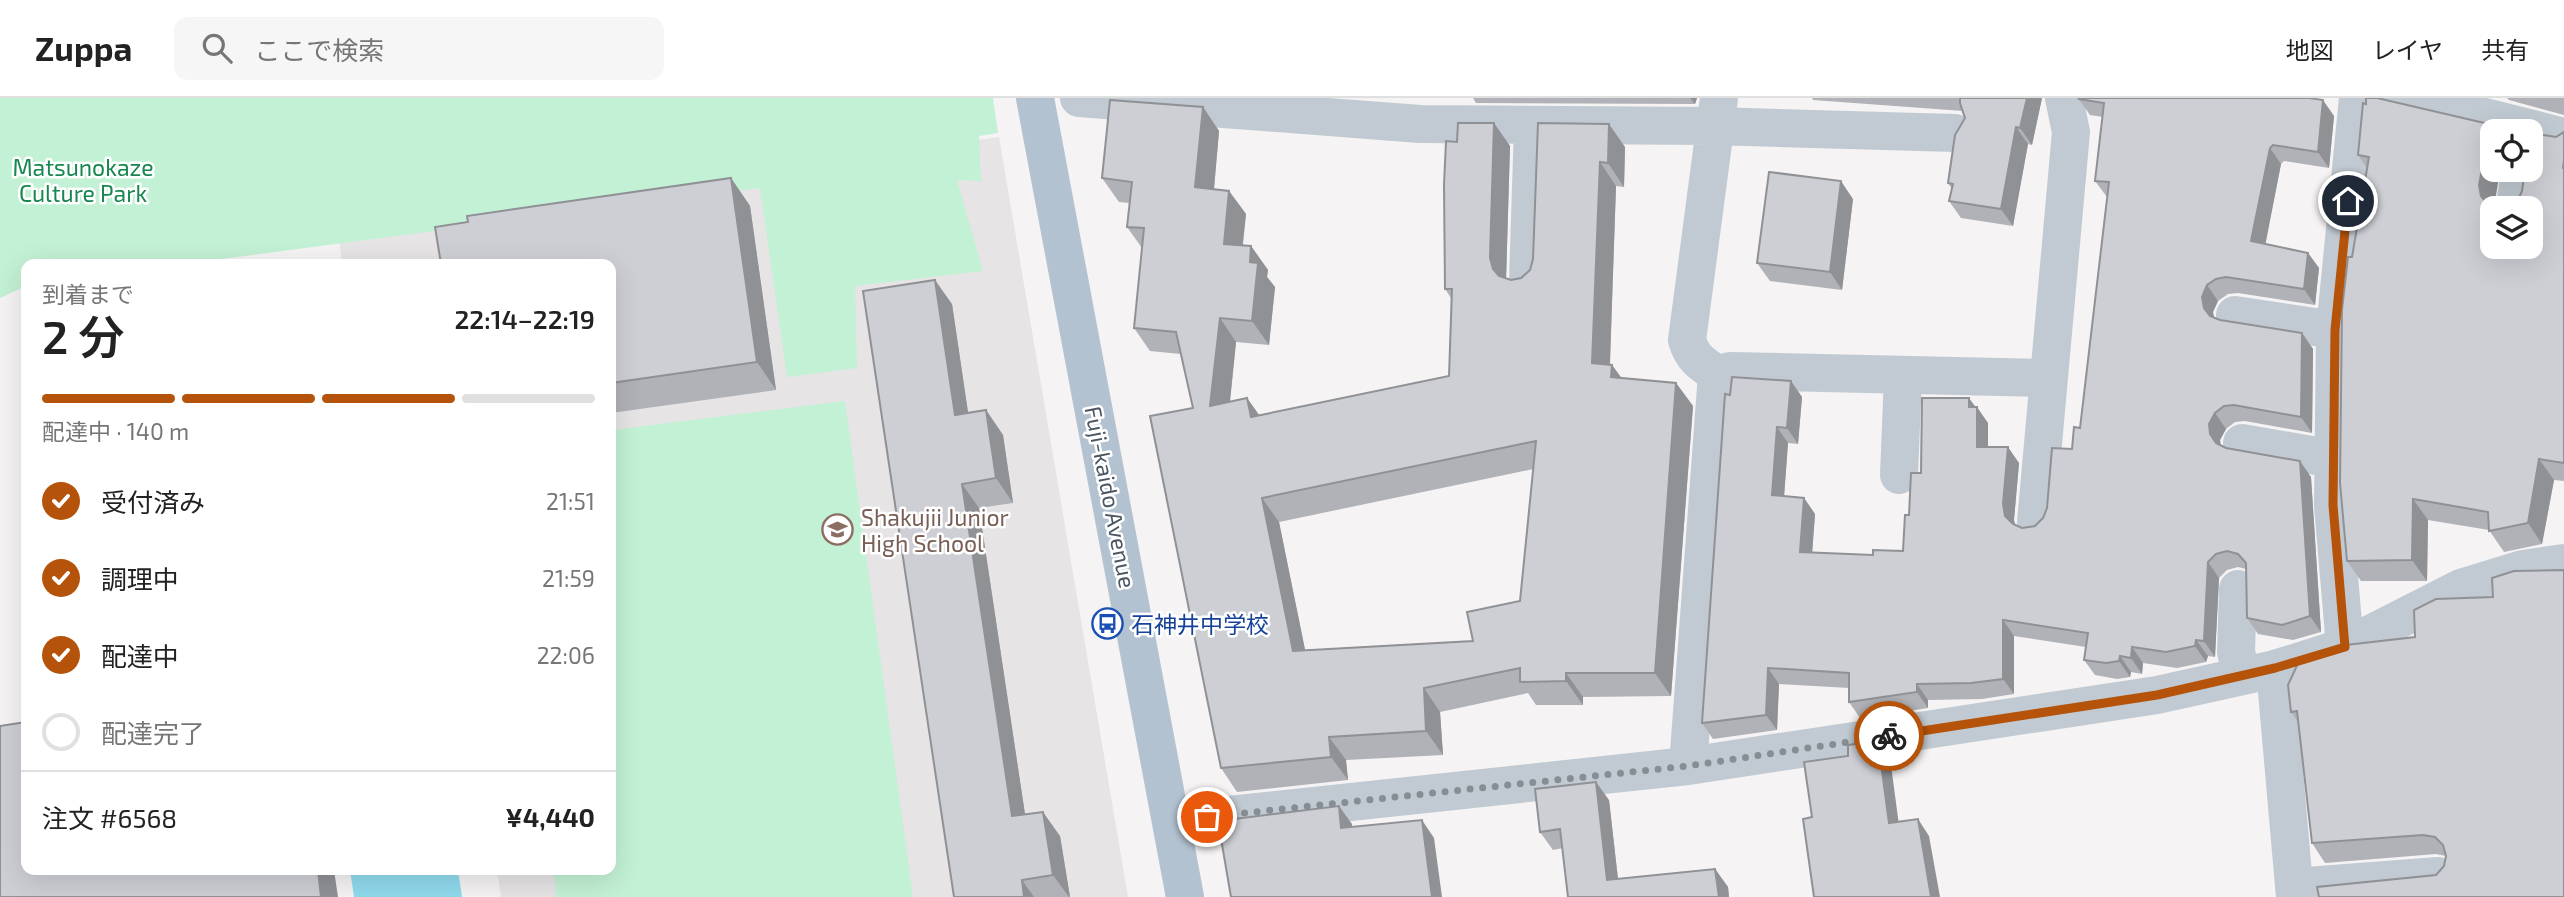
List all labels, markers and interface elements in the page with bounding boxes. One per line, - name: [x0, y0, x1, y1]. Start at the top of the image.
- search box: [174, 17, 664, 80]
- text: Zuppa: [35, 28, 132, 68]
- icon: search: [198, 29, 236, 67]
- text: ここで検索: [254, 34, 384, 65]
- text: 地図: [2286, 35, 2334, 64]
- text: レイヤ: [2372, 35, 2443, 64]
- text: 共有: [2481, 35, 2529, 64]
- map controls: [2480, 119, 2543, 259]
- button: locate: [2480, 119, 2543, 182]
- park label: Matsunokaze Culture Park: [12, 153, 154, 207]
- pin: [2318, 171, 2378, 231]
- icon: home: [2329, 182, 2367, 220]
- button: layers: [2480, 196, 2543, 259]
- text: 到着まで: [42, 280, 134, 308]
- text: 22:14–22:19: [454, 303, 595, 334]
- text: 2 分: [42, 308, 124, 363]
- street label: Fuji-kaido Avenue: [1080, 404, 1142, 590]
- text: 配達中 · 140 m: [42, 417, 189, 445]
- icon: check: [42, 482, 80, 520]
- text: 受付済み: [101, 486, 205, 517]
- text: 21:51: [546, 487, 595, 515]
- place label: Shakujii Junior High School: [861, 503, 1009, 557]
- school or university icon: Shakujii Junior High School: [821, 513, 855, 547]
- icon: check: [42, 559, 80, 597]
- text: 調理中: [101, 563, 179, 594]
- text: 21:59: [542, 564, 595, 592]
- bus stop icon: 石神井中学校: [1091, 607, 1125, 641]
- place label: 石神井中学校: [1131, 610, 1269, 638]
- icon: check: [42, 636, 80, 674]
- text: 配達中: [101, 640, 179, 671]
- text: 22:06: [537, 641, 595, 669]
- courier: [1854, 701, 1924, 771]
- text: 配達完了: [101, 717, 205, 748]
- icon: bike: [1870, 717, 1908, 755]
- pin: [1177, 787, 1237, 847]
- icon: bag: [1188, 798, 1226, 836]
- text: ¥4,440: [505, 801, 595, 832]
- text: 注文 #6568: [42, 802, 177, 833]

